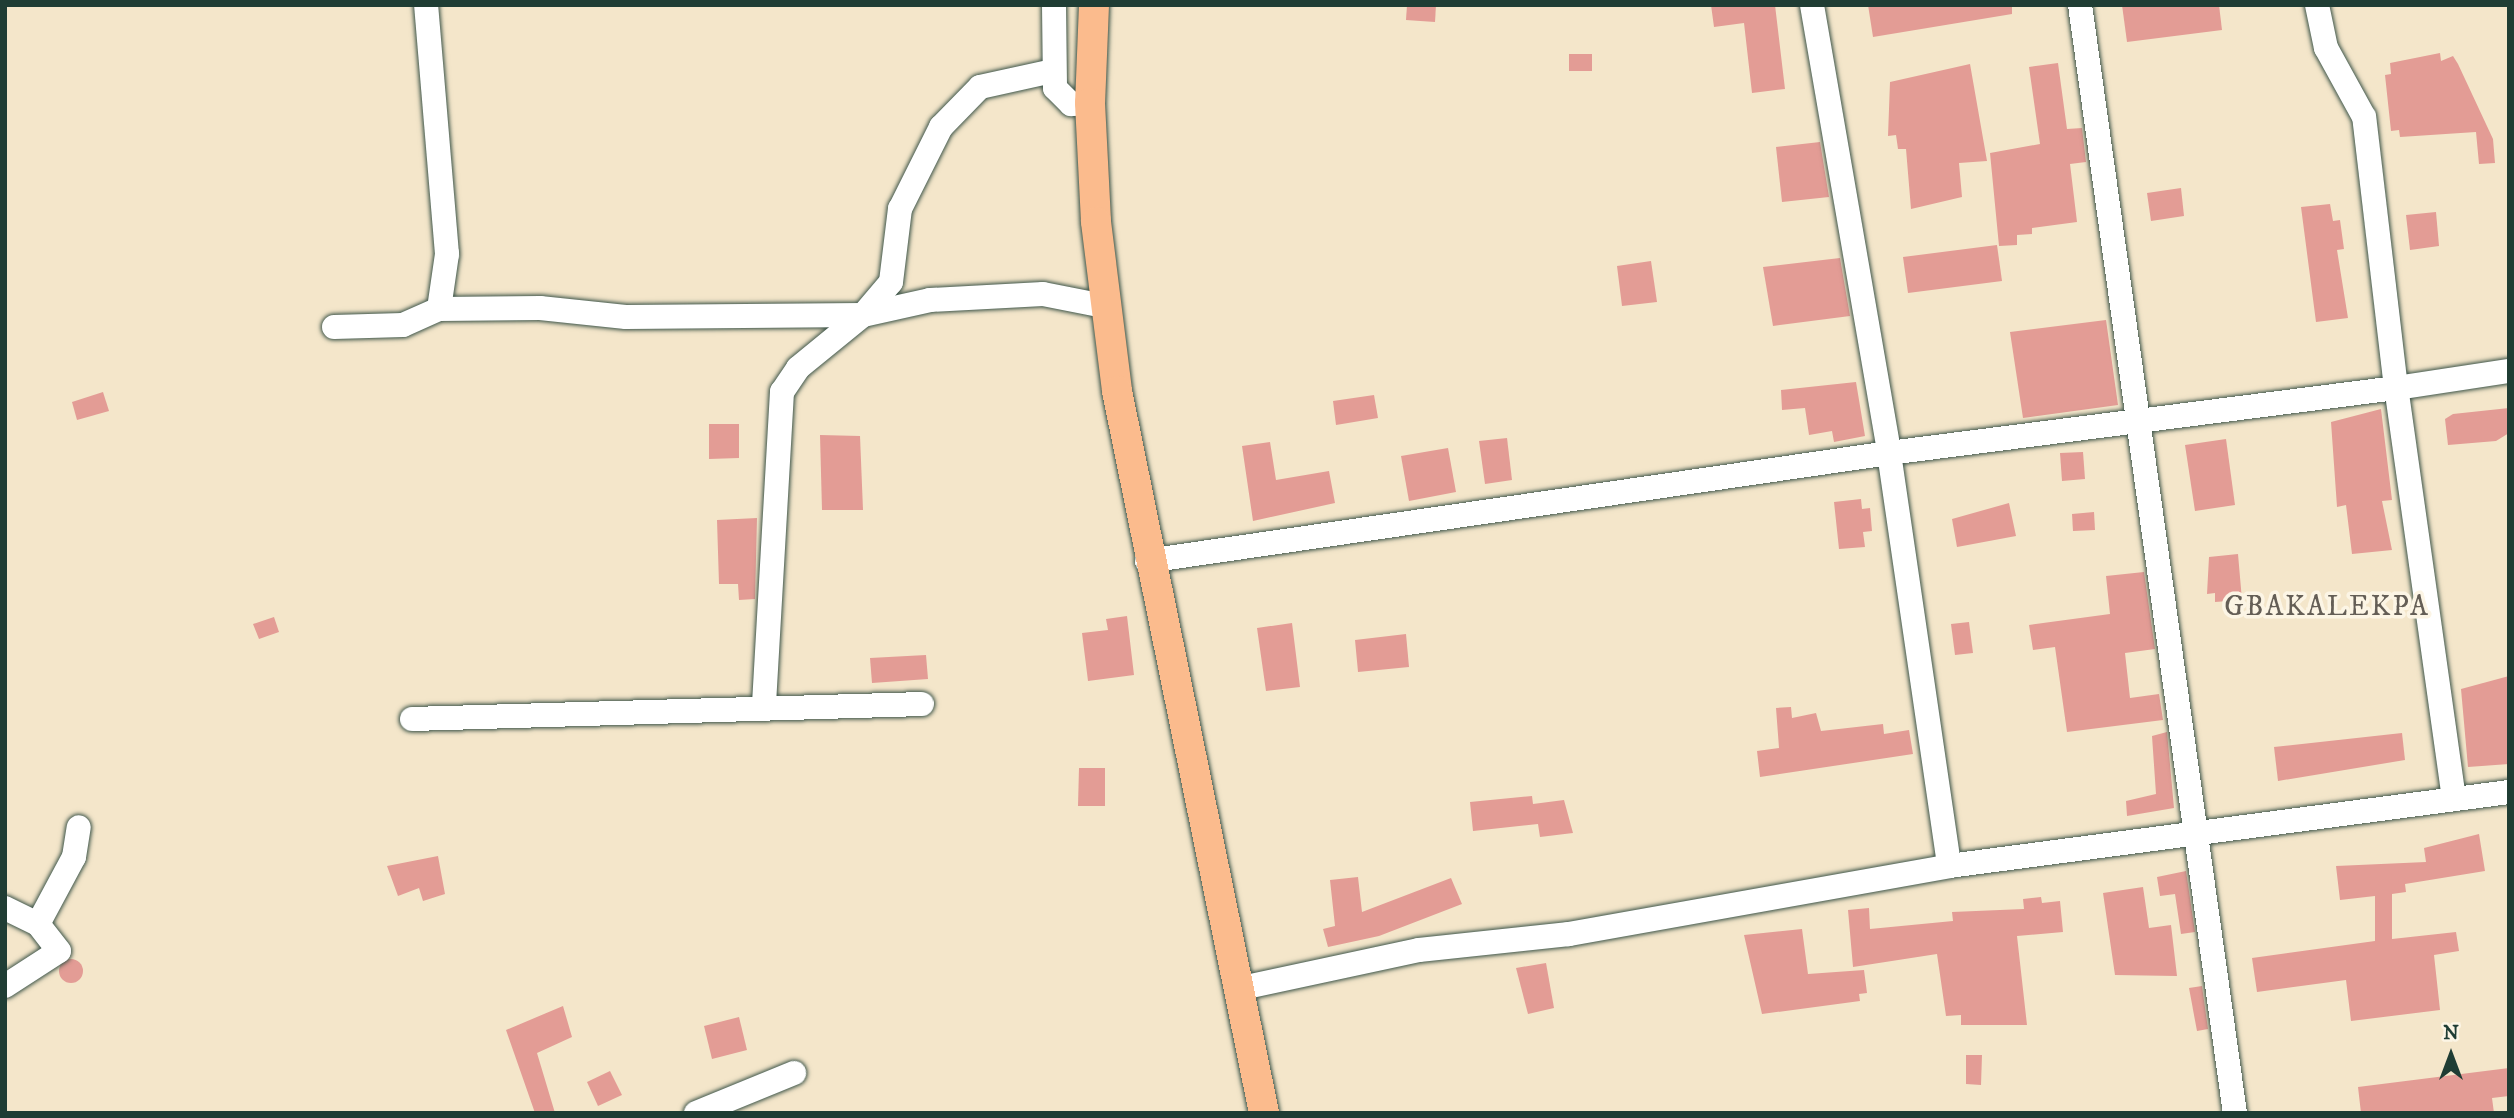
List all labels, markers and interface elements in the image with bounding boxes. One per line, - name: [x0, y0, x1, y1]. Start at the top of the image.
- district label: GBAKALEKPA: [2225, 590, 2429, 624]
- north arrow: [2416, 1020, 2486, 1090]
- text: N: [2443, 1022, 2459, 1045]

